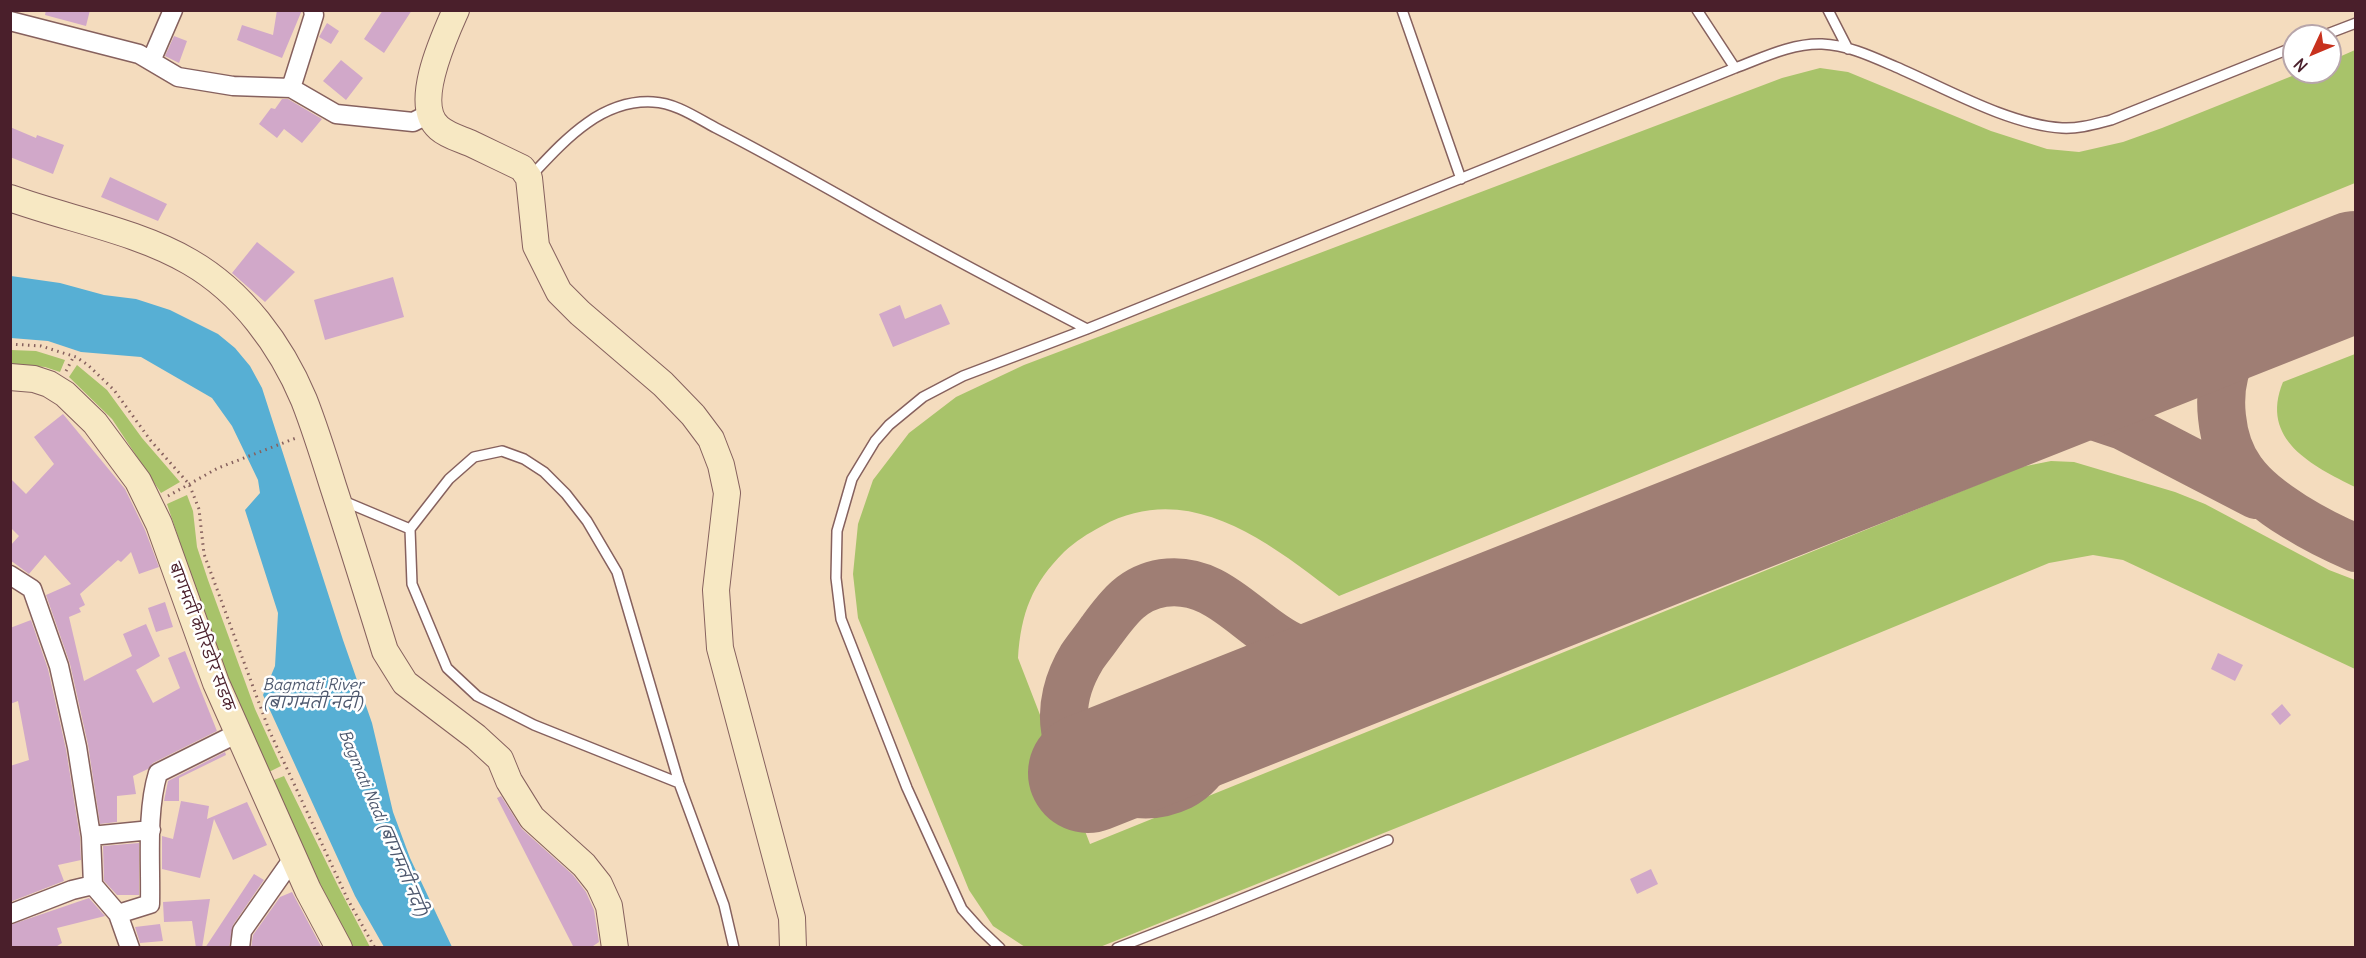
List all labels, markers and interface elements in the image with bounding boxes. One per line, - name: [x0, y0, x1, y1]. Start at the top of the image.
- north arrow: [2282, 24, 2342, 84]
- text: N: [2289, 54, 2312, 76]
- street label: बागमती कोरिडोर सडक: [164, 560, 238, 714]
- water label: Bagmati River (बागमती नदी): [262, 675, 364, 713]
- water label: Bagmati Nadi (बागमती नदी): [334, 727, 430, 919]

